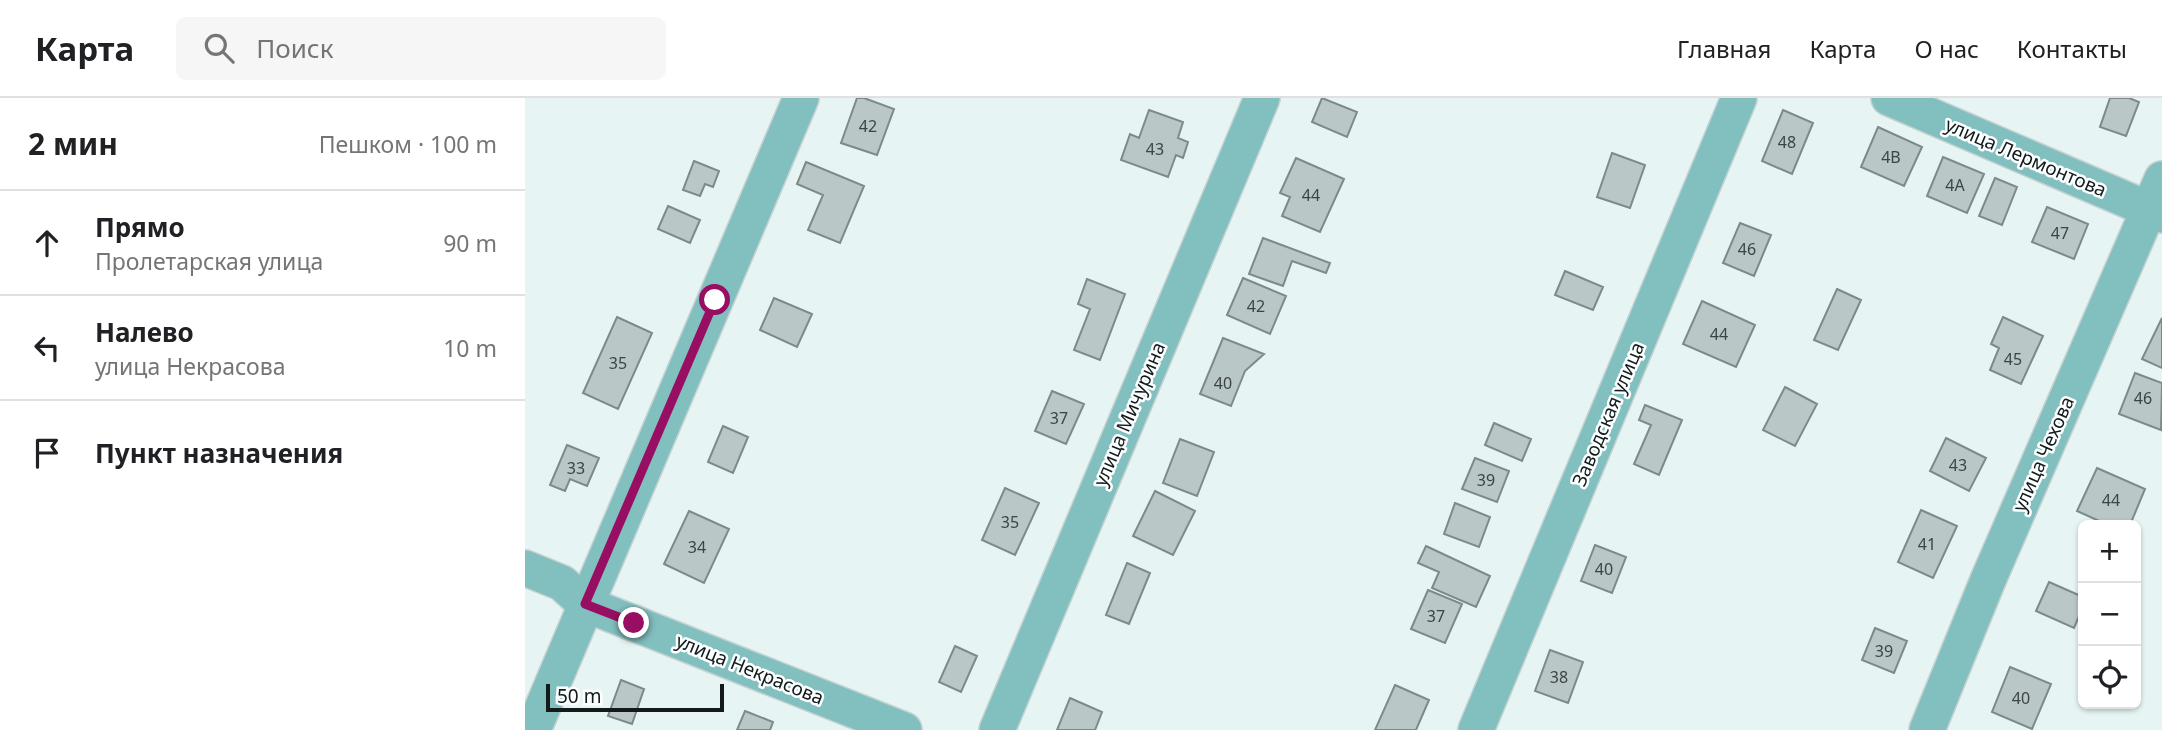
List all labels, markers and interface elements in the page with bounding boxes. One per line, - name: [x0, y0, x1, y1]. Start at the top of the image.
- search box: [176, 17, 666, 80]
- text: Карта: [35, 26, 134, 71]
- icon: search: [200, 29, 238, 67]
- text: Поиск: [256, 30, 333, 66]
- text: Главная: [1677, 32, 1771, 65]
- text: Карта: [1809, 32, 1876, 65]
- text: О нас: [1914, 32, 1979, 65]
- text: Контакты: [2017, 32, 2127, 65]
- street label: улица Лермонтова: [1941, 111, 2111, 203]
- house number: 42: [859, 115, 877, 137]
- text: 2 мин: [28, 123, 118, 164]
- text: Пешком · 100 m: [319, 128, 497, 160]
- house number: 48: [1778, 131, 1796, 153]
- house number: 43: [1146, 138, 1164, 160]
- house number: 4В: [1881, 146, 1901, 168]
- house number: 4А: [1945, 174, 1965, 196]
- house number: 44: [1302, 184, 1320, 206]
- text: Прямо: [95, 209, 185, 245]
- house number: 47: [2051, 222, 2069, 244]
- icon: ahead: [28, 224, 66, 262]
- text: 90 m: [443, 227, 497, 259]
- house number: 46: [1738, 238, 1756, 260]
- text: Пролетарская улица: [95, 245, 323, 277]
- route start: [699, 284, 730, 315]
- house number: 42: [1247, 295, 1265, 317]
- text: Налево: [95, 314, 194, 350]
- house number: 44: [1710, 323, 1728, 345]
- icon: left: [28, 329, 66, 367]
- text: 10 m: [443, 332, 497, 364]
- street label: улица Мичурина: [1087, 338, 1171, 490]
- street label: Заводская улица: [1566, 338, 1650, 490]
- house number: 45: [2004, 348, 2022, 370]
- text: улица Некрасова: [95, 350, 285, 382]
- house number: 35: [609, 352, 627, 374]
- house number: 40: [1214, 372, 1232, 394]
- house number: 46: [2134, 387, 2152, 409]
- street label: улица Чехова: [2006, 392, 2080, 516]
- house number: 37: [1050, 407, 1068, 429]
- icon: arrive: [28, 434, 66, 472]
- text: Пункт назначения: [95, 435, 343, 471]
- house number: 43: [1949, 454, 1967, 476]
- house number: 33: [567, 457, 585, 479]
- house number: 39: [1477, 469, 1495, 491]
- house number: 44: [2102, 489, 2120, 511]
- house number: 35: [1001, 511, 1019, 533]
- map controls: [2078, 520, 2141, 709]
- button: +: [2078, 520, 2141, 583]
- house number: 41: [1918, 533, 1936, 555]
- house number: 34: [688, 536, 706, 558]
- house number: 40: [1595, 558, 1613, 580]
- button: −: [2078, 583, 2141, 646]
- house number: 37: [1427, 605, 1445, 627]
- route end: [618, 607, 649, 638]
- street label: улица Некрасова: [672, 627, 828, 711]
- house number: 39: [1875, 640, 1893, 662]
- button: locate: [2078, 646, 2141, 709]
- house number: 38: [1550, 666, 1568, 688]
- scale bar: [546, 681, 725, 713]
- text: 50 m: [557, 683, 601, 709]
- house number: 40: [2012, 687, 2030, 709]

